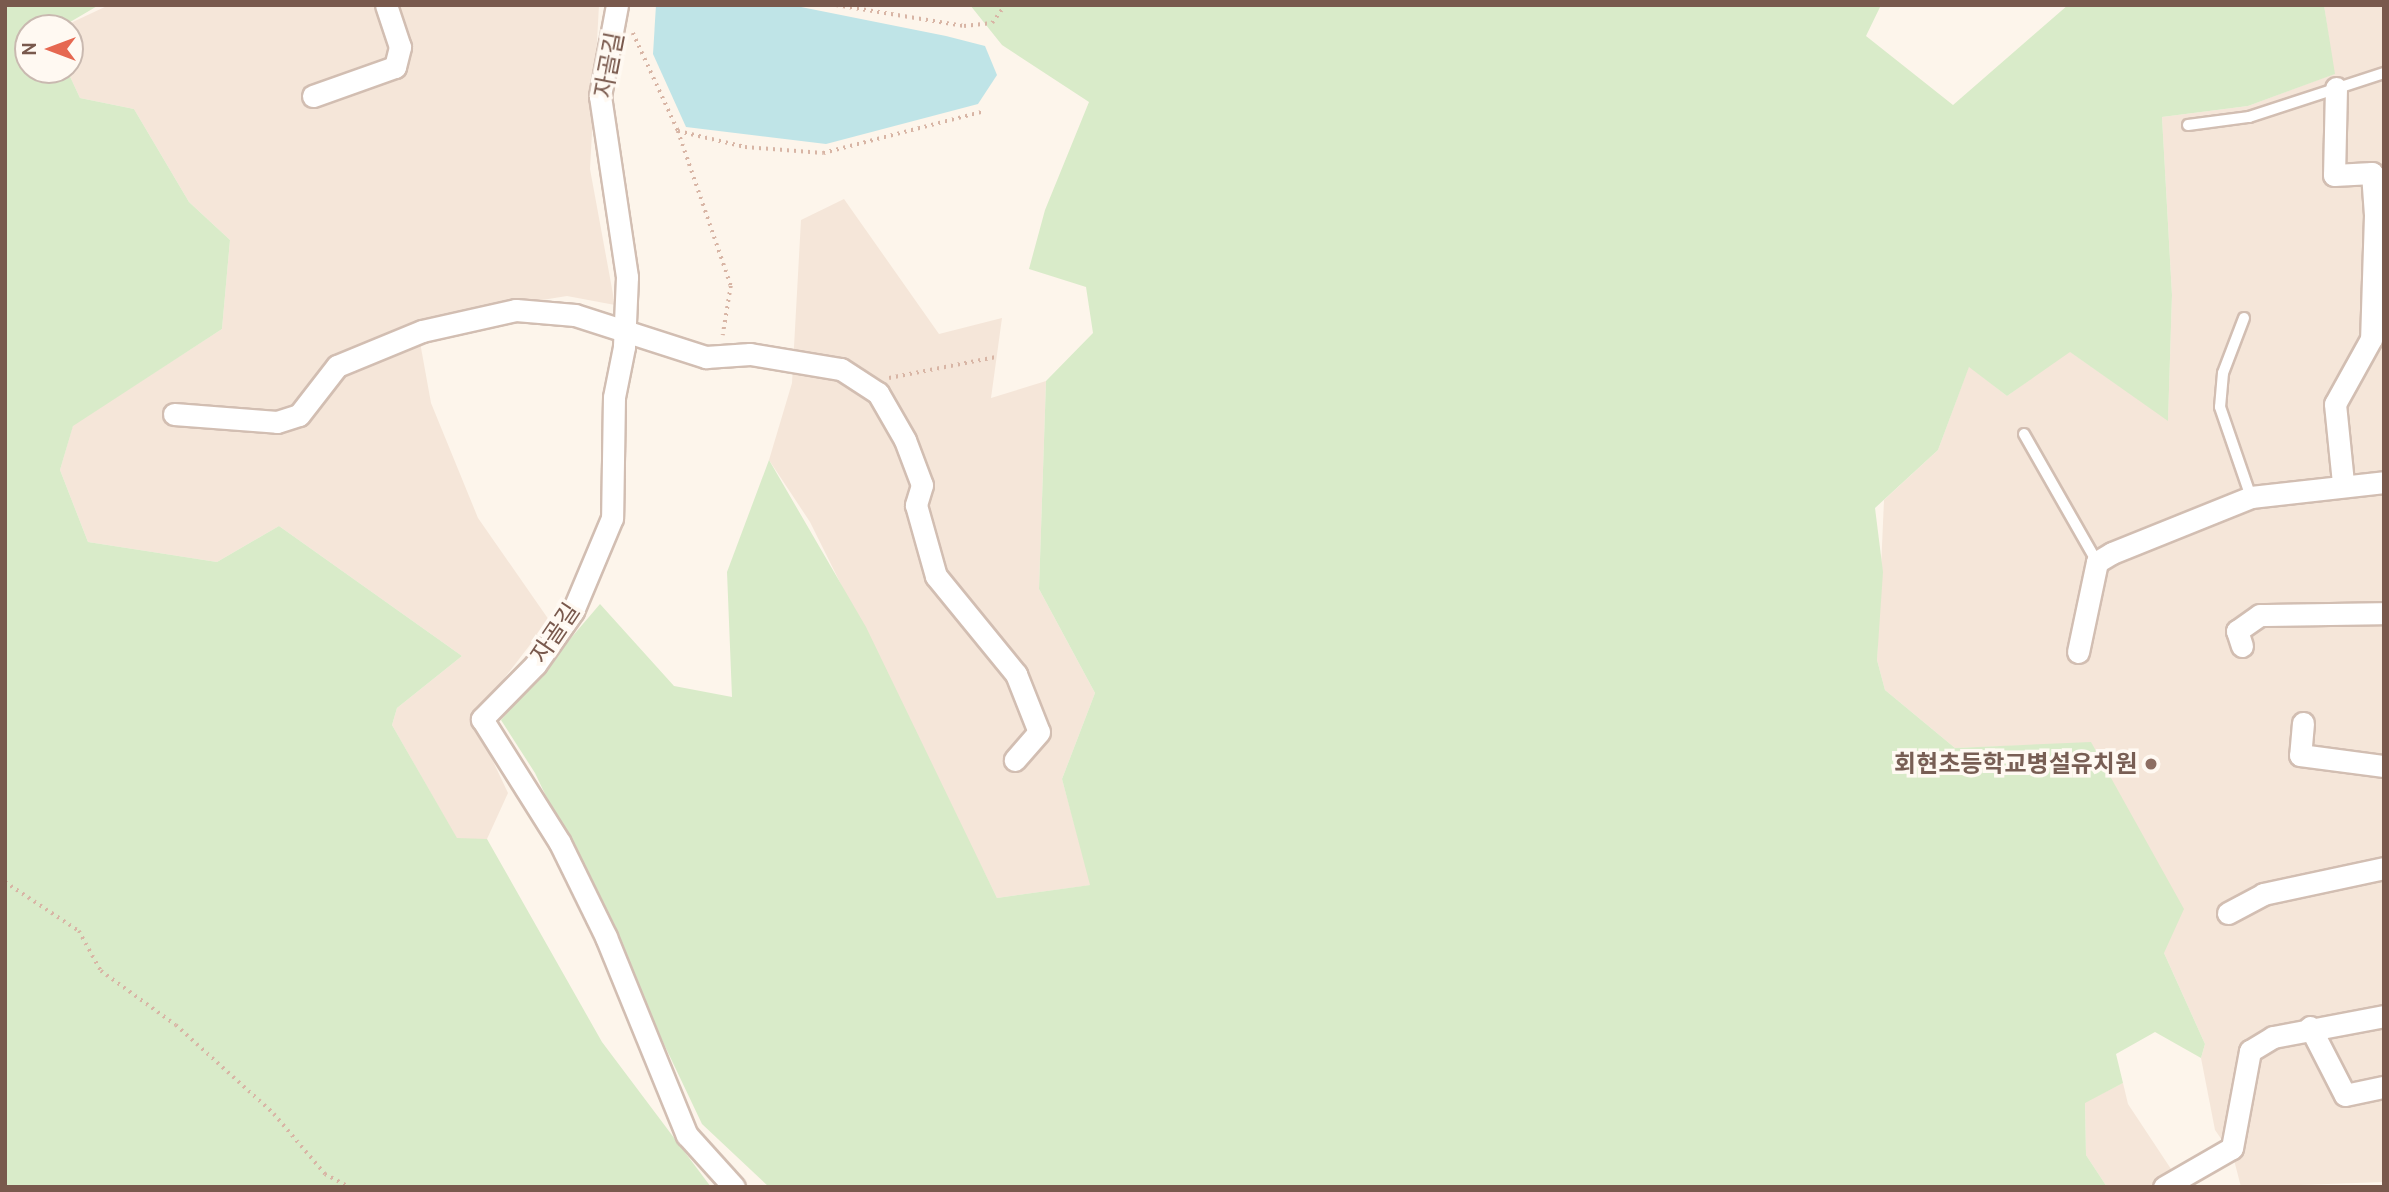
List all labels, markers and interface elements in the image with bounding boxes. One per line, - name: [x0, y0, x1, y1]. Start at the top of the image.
- north arrow: [14, 14, 84, 84]
- street label: 자골길: [589, 30, 629, 100]
- text: N: [18, 42, 41, 56]
- street label: 자골길: [525, 597, 585, 669]
- place label: 회현초등학교병설유치원: [1894, 750, 2137, 778]
- marker: 회현초등학교병설유치원: [2143, 756, 2159, 772]

